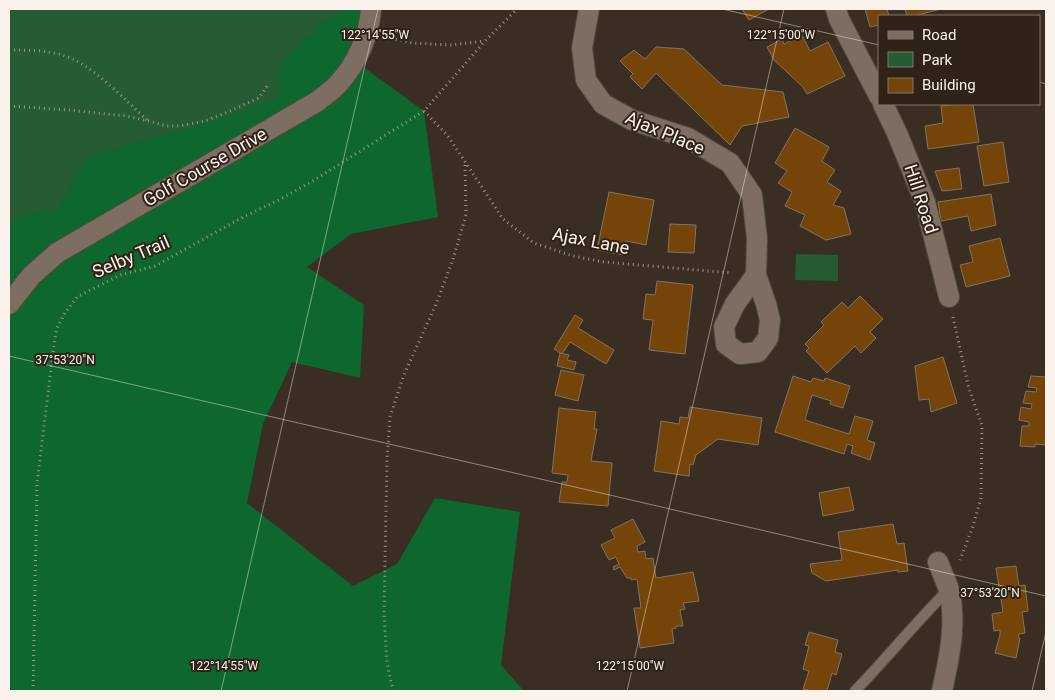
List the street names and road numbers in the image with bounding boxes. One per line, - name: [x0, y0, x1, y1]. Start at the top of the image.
- street label: Ajax Place: [623, 107, 708, 159]
- street label: Golf Course Drive: [139, 123, 270, 211]
- street label: Hill Road: [900, 161, 943, 236]
- street label: Ajax Lane: [551, 223, 631, 258]
- street label: Selby Trail: [89, 231, 172, 282]

